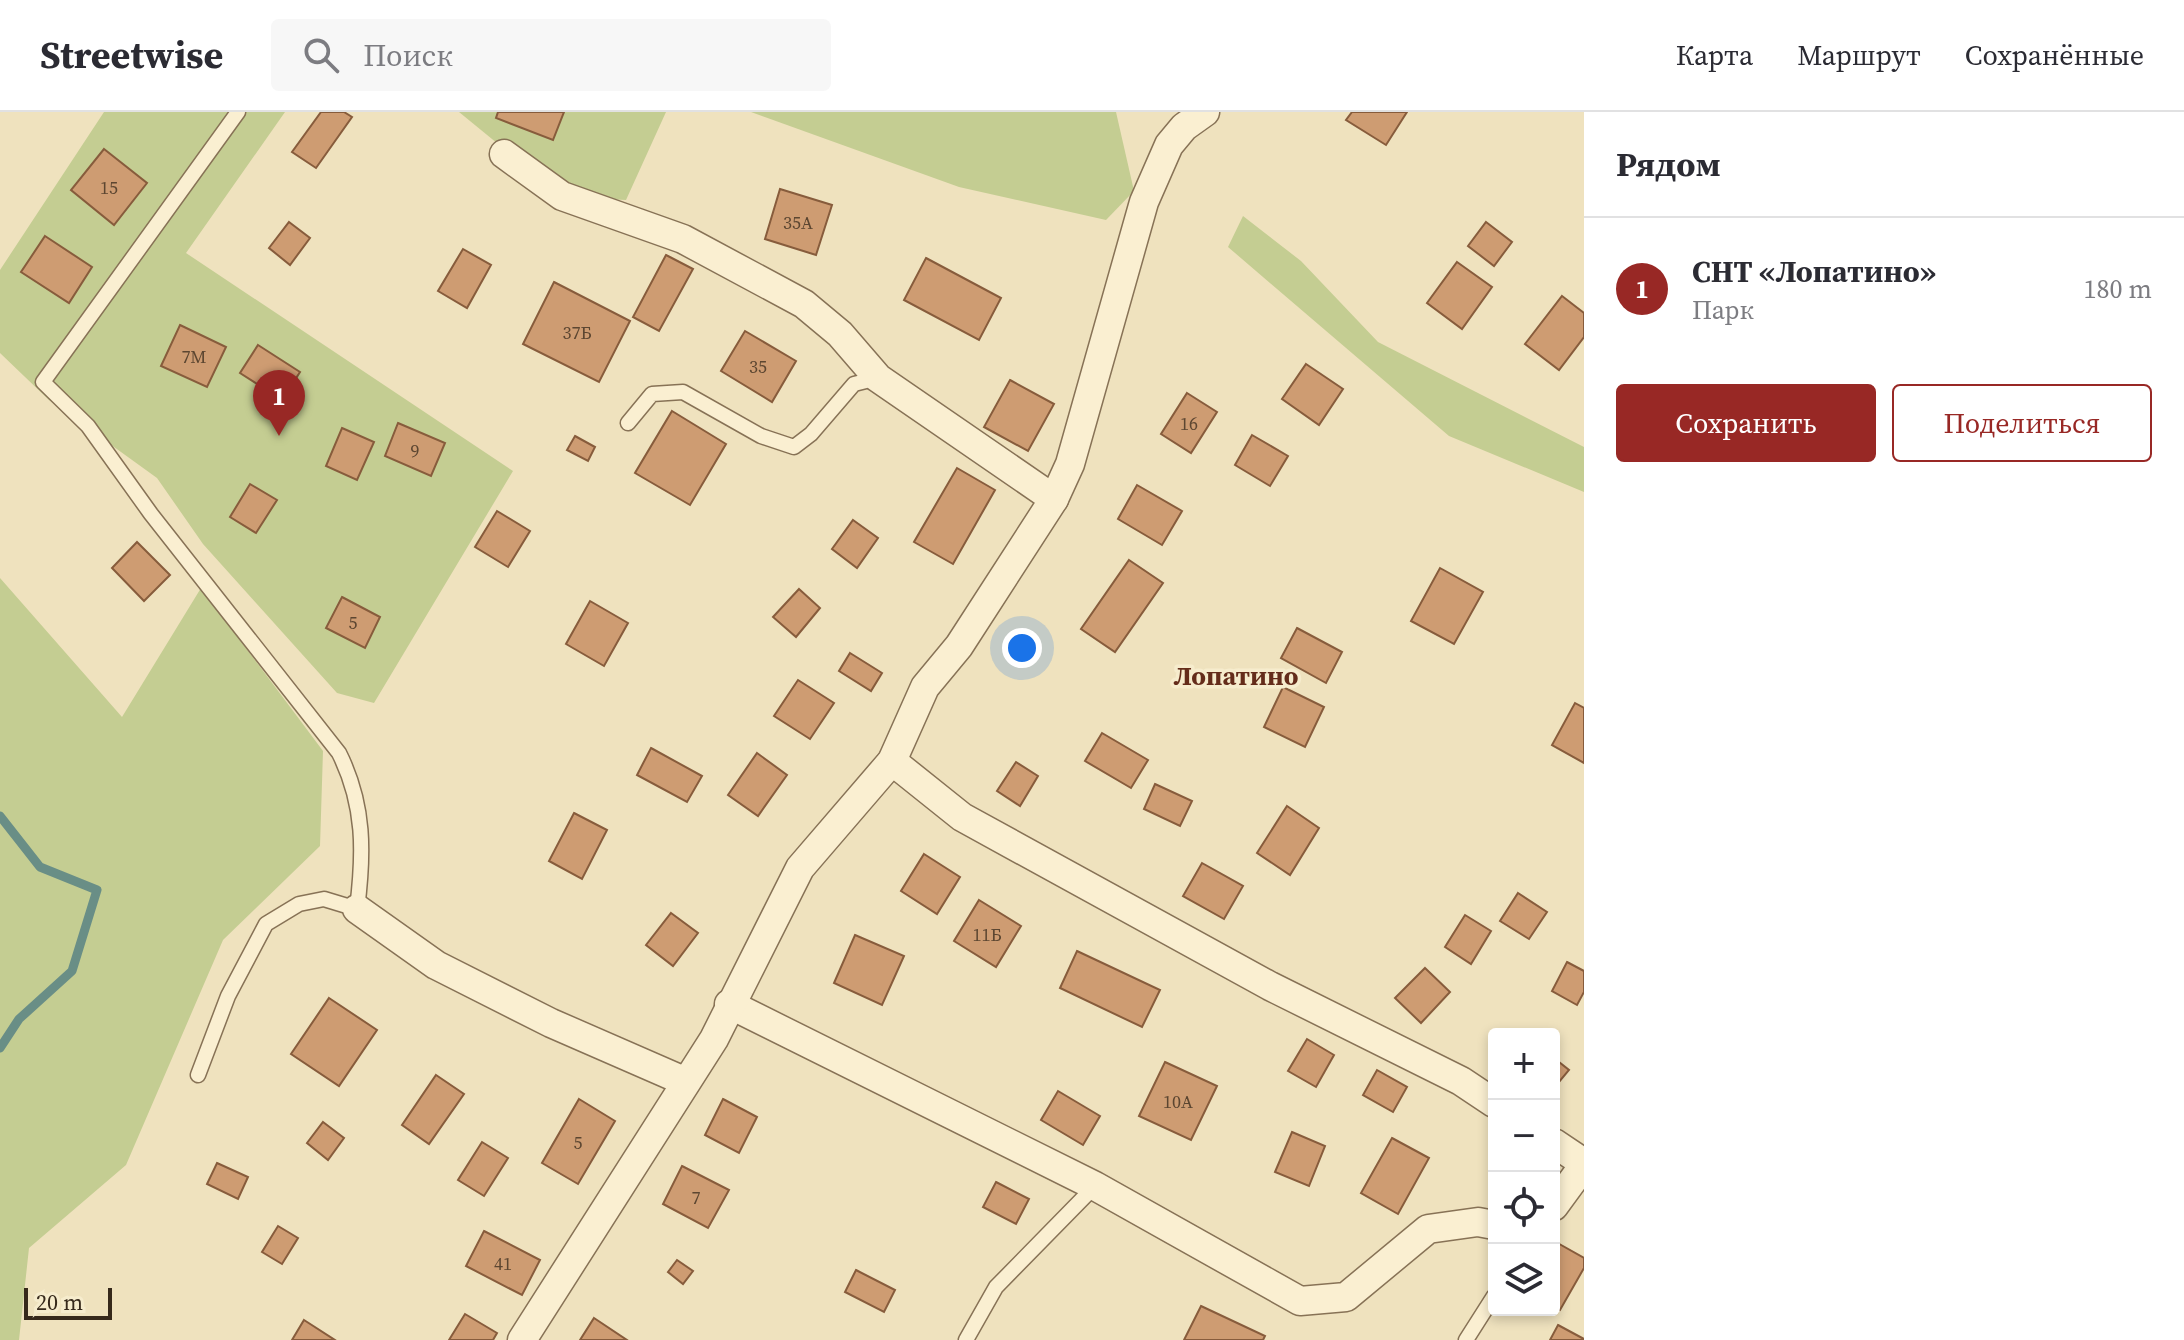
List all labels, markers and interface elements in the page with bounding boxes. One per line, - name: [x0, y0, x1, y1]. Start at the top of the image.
- search box: [271, 19, 831, 91]
- text: Streetwise: [40, 29, 223, 81]
- icon: search: [299, 33, 343, 77]
- text: Поиск: [363, 35, 453, 76]
- text: Карта: [1676, 36, 1753, 74]
- text: Маршрут: [1797, 36, 1921, 74]
- text: Сохранённые: [1965, 36, 2144, 74]
- text: Рядом: [1616, 141, 1721, 187]
- house number: 15: [100, 175, 118, 200]
- house number: 35А: [783, 210, 813, 235]
- text: СНТ «Лопатино»: [1692, 251, 1936, 292]
- text: 1: [1635, 271, 1649, 307]
- text: 180 m: [2084, 271, 2152, 307]
- text: Парк: [1692, 292, 1754, 328]
- house number: 37Б: [562, 320, 592, 345]
- house number: 7М: [181, 344, 207, 369]
- house number: 35: [749, 354, 767, 379]
- pin: 1: [253, 370, 305, 436]
- button: Сохранить: [1616, 384, 1876, 462]
- button: Поделиться: [1892, 384, 2152, 462]
- house number: 16: [1180, 411, 1198, 436]
- house number: 9: [411, 438, 420, 463]
- house number: 5: [349, 610, 358, 635]
- your location: [1002, 628, 1042, 668]
- district label: Лопатино: [1174, 658, 1298, 694]
- house number: 11Б: [972, 922, 1002, 947]
- map controls: [1488, 1028, 1560, 1316]
- button: +: [1488, 1028, 1560, 1100]
- house number: 10А: [1163, 1089, 1193, 1114]
- button: −: [1488, 1100, 1560, 1172]
- house number: 5: [574, 1130, 583, 1155]
- button: locate: [1488, 1172, 1560, 1244]
- house number: 7: [692, 1185, 701, 1210]
- button: layers: [1488, 1244, 1560, 1316]
- house number: 41: [494, 1251, 512, 1276]
- scale bar: [24, 1284, 112, 1320]
- text: 20 m: [36, 1287, 83, 1317]

